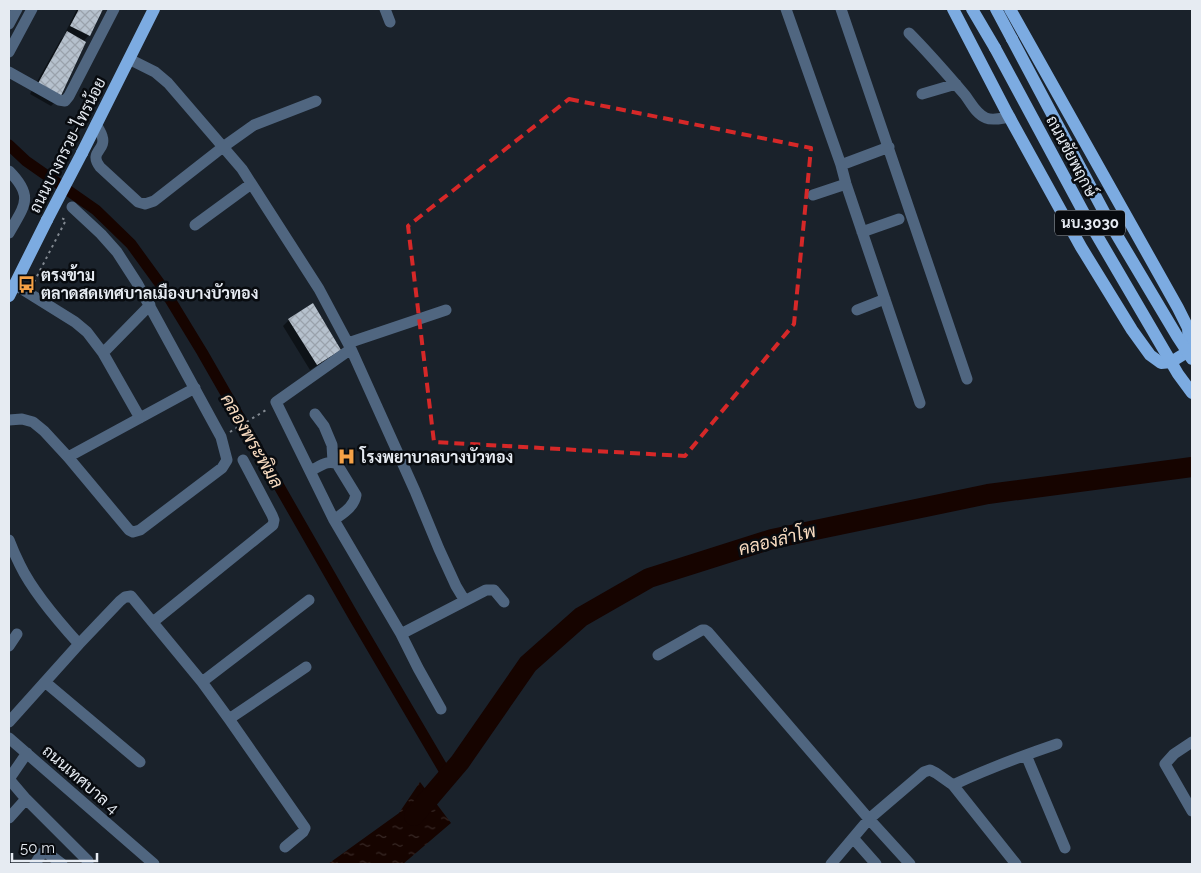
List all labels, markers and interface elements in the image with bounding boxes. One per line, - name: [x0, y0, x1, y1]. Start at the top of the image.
- street label: ถนนบางกรวย-ไทรน้อย: [23, 73, 110, 216]
- street label: ถนนชัยพฤกษ์: [1042, 111, 1104, 200]
- road number: นบ.3030: [1055, 210, 1125, 236]
- place label: ตรงข้าม ตลาดสดเทศบาลเมืองบางบัวทอง: [41, 264, 258, 303]
- bus stop icon: ตรงข้าม ตลาดสดเทศบาลเมืองบางบัวทอง: [17, 274, 37, 294]
- water label: คลองพระพิมล: [217, 390, 288, 492]
- place label: โรงพยาบาลบางบัวทอง: [359, 446, 513, 467]
- hospital icon: โรงพยาบาลบางบัวทอง: [336, 447, 356, 467]
- water label: คลองลำโพ: [736, 518, 818, 559]
- street label: ถนนเทศบาล 4: [39, 741, 123, 818]
- scale bar: [12, 830, 98, 862]
- text: 50 m: [20, 839, 55, 857]

